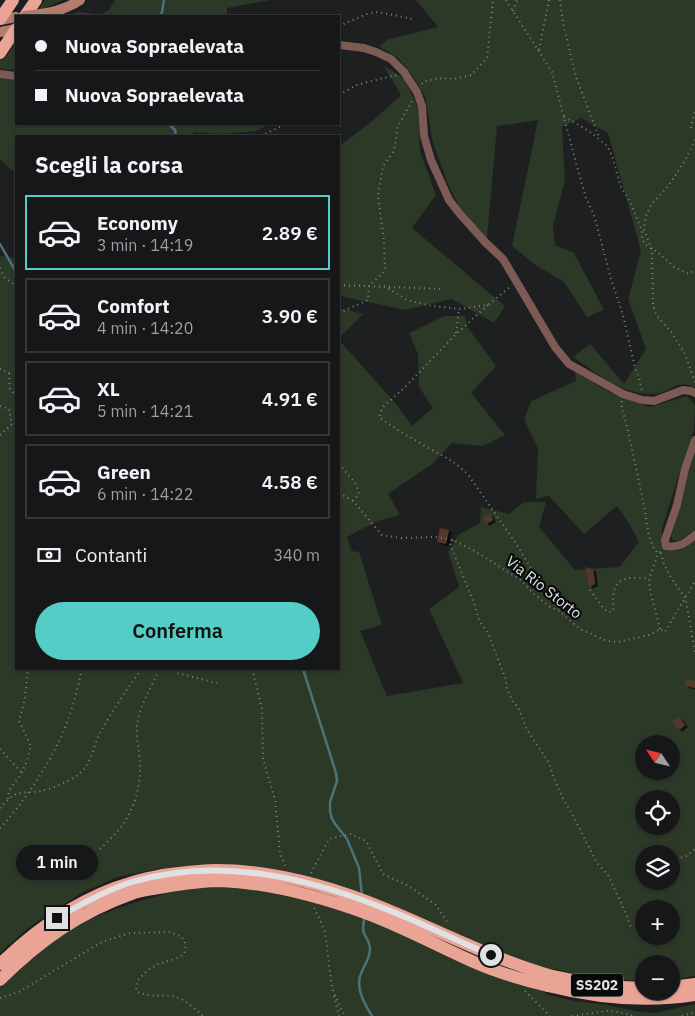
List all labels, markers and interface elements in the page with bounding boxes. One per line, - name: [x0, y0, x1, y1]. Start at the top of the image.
- text: Nuova Sopraelevata: [65, 34, 244, 58]
- text: Nuova Sopraelevata: [65, 83, 244, 107]
- text: Scegli la corsa: [35, 150, 183, 179]
- icon: car: [37, 210, 82, 255]
- text: Economy: [97, 211, 178, 235]
- text: 2.89 €: [262, 221, 318, 245]
- text: 3 min · 14:19: [97, 235, 193, 255]
- icon: car: [37, 293, 82, 338]
- text: Comfort: [97, 294, 170, 318]
- text: 3.90 €: [262, 304, 318, 328]
- text: 4 min · 14:20: [97, 318, 193, 338]
- icon: car: [37, 376, 82, 421]
- text: XL: [97, 377, 120, 401]
- text: 4.91 €: [262, 387, 318, 411]
- text: 5 min · 14:21: [97, 401, 193, 421]
- icon: car: [37, 459, 82, 504]
- text: Green: [97, 460, 151, 484]
- text: 4.58 €: [262, 470, 318, 494]
- text: 6 min · 14:22: [97, 484, 193, 504]
- icon: cash: [35, 541, 63, 569]
- text: Contanti: [75, 543, 147, 567]
- text: 340 m: [273, 545, 320, 565]
- street label: Via Rio Storto: [502, 551, 586, 623]
- button: Conferma: [35, 602, 320, 660]
- north arrow: [635, 735, 680, 780]
- map controls: [635, 735, 680, 1000]
- button: locate: [635, 790, 680, 835]
- button: layers: [635, 845, 680, 890]
- callout: 1 min: [16, 846, 98, 880]
- text: 1 min: [36, 852, 78, 872]
- button: +: [635, 900, 680, 945]
- route end: [46, 907, 68, 929]
- route start: [480, 944, 502, 966]
- button: −: [635, 955, 680, 1000]
- road number: SS202: [571, 974, 623, 996]

